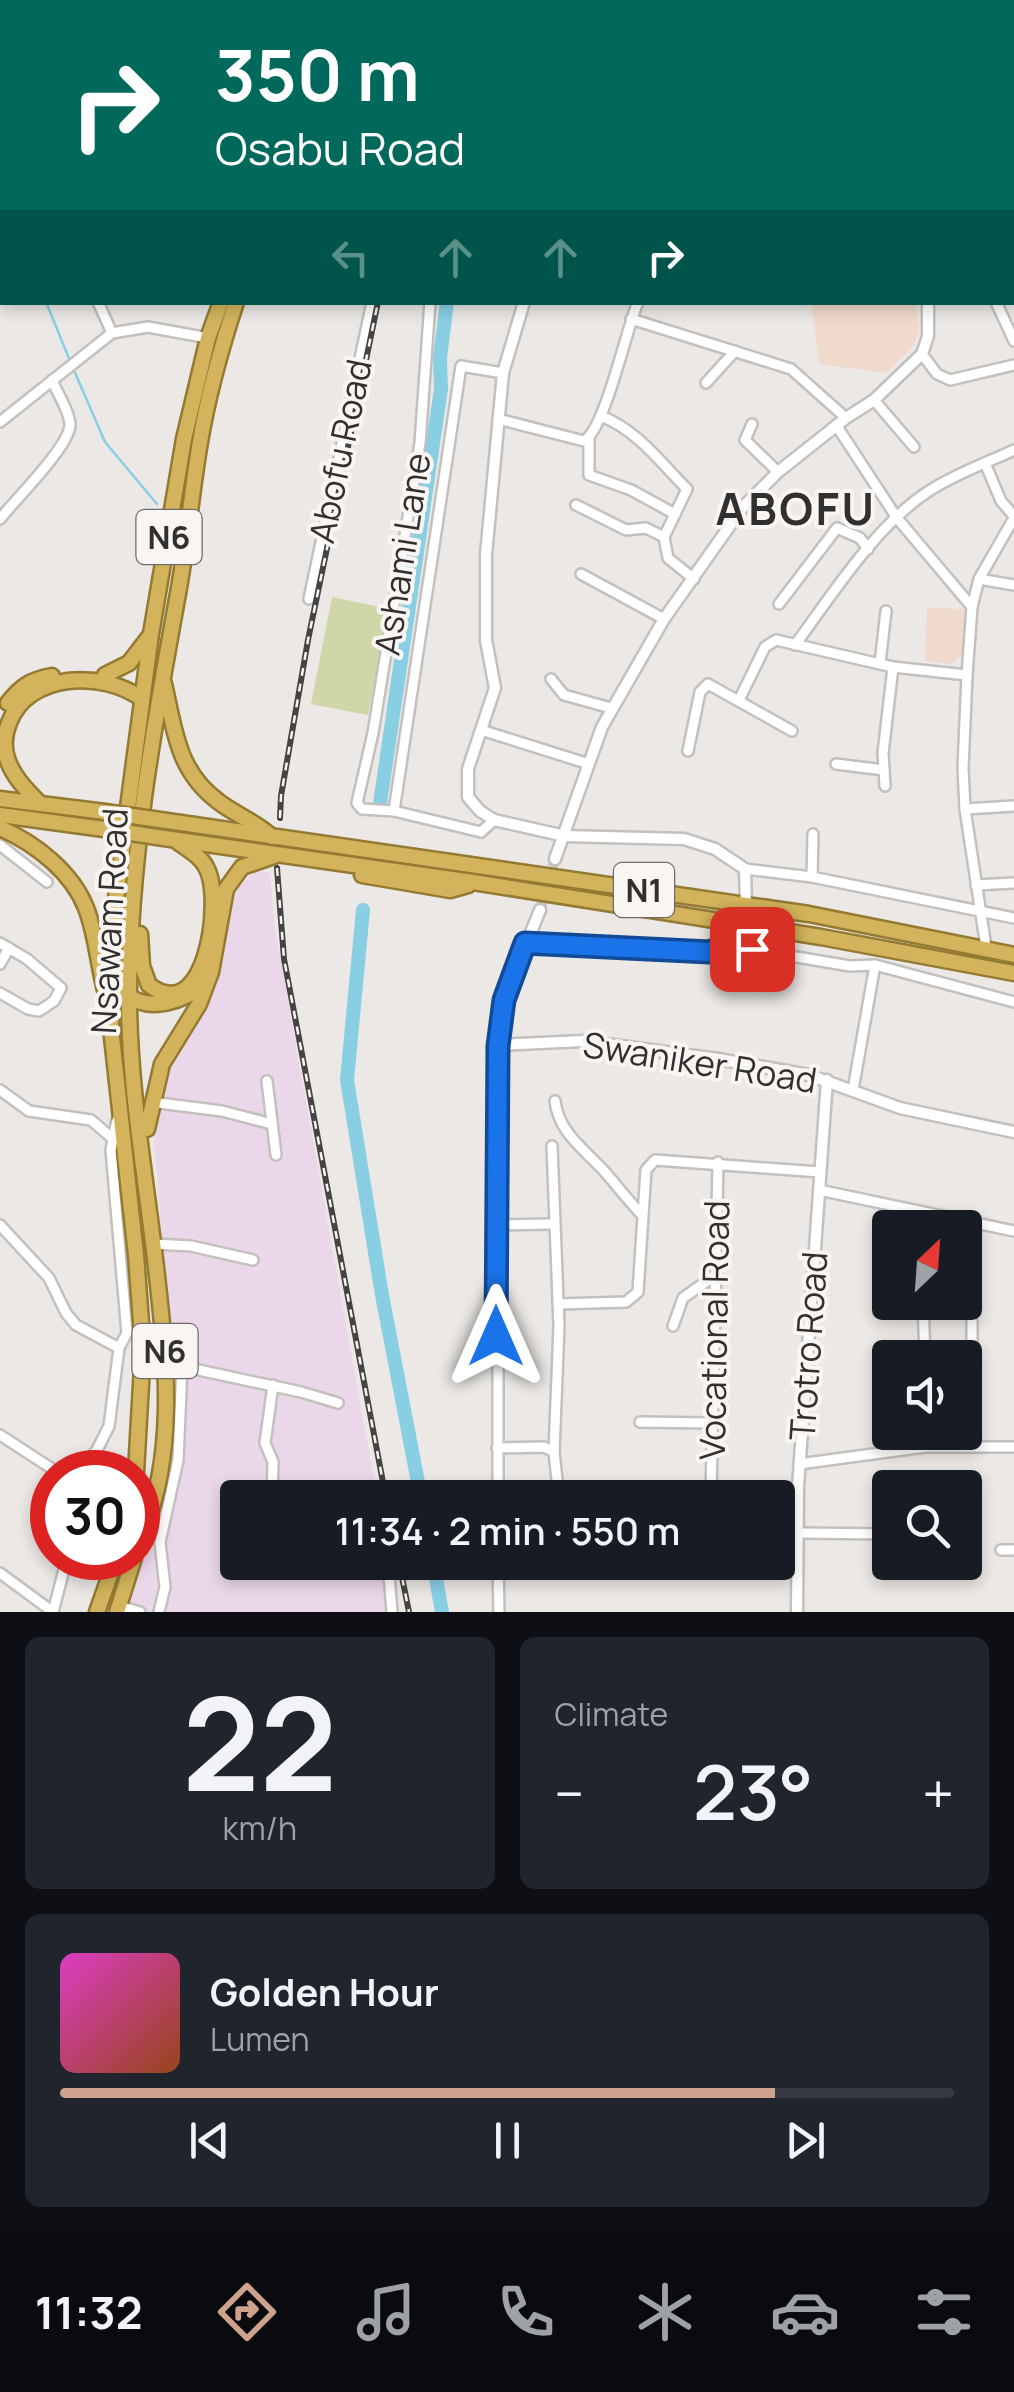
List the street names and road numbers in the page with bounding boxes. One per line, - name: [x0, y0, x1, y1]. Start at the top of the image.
- street label: Abofu Road: [297, 355, 383, 547]
- street label: Ashami Lane: [362, 449, 442, 659]
- road number: N6: [136, 510, 202, 564]
- street label: Nsawam Road: [79, 807, 139, 1035]
- road number: N1: [614, 863, 674, 917]
- street label: Swaniker Road: [580, 1020, 820, 1104]
- street label: Vocational Road: [688, 1200, 740, 1460]
- street label: Trotro Road: [777, 1250, 839, 1442]
- road number: N6: [132, 1324, 198, 1378]

